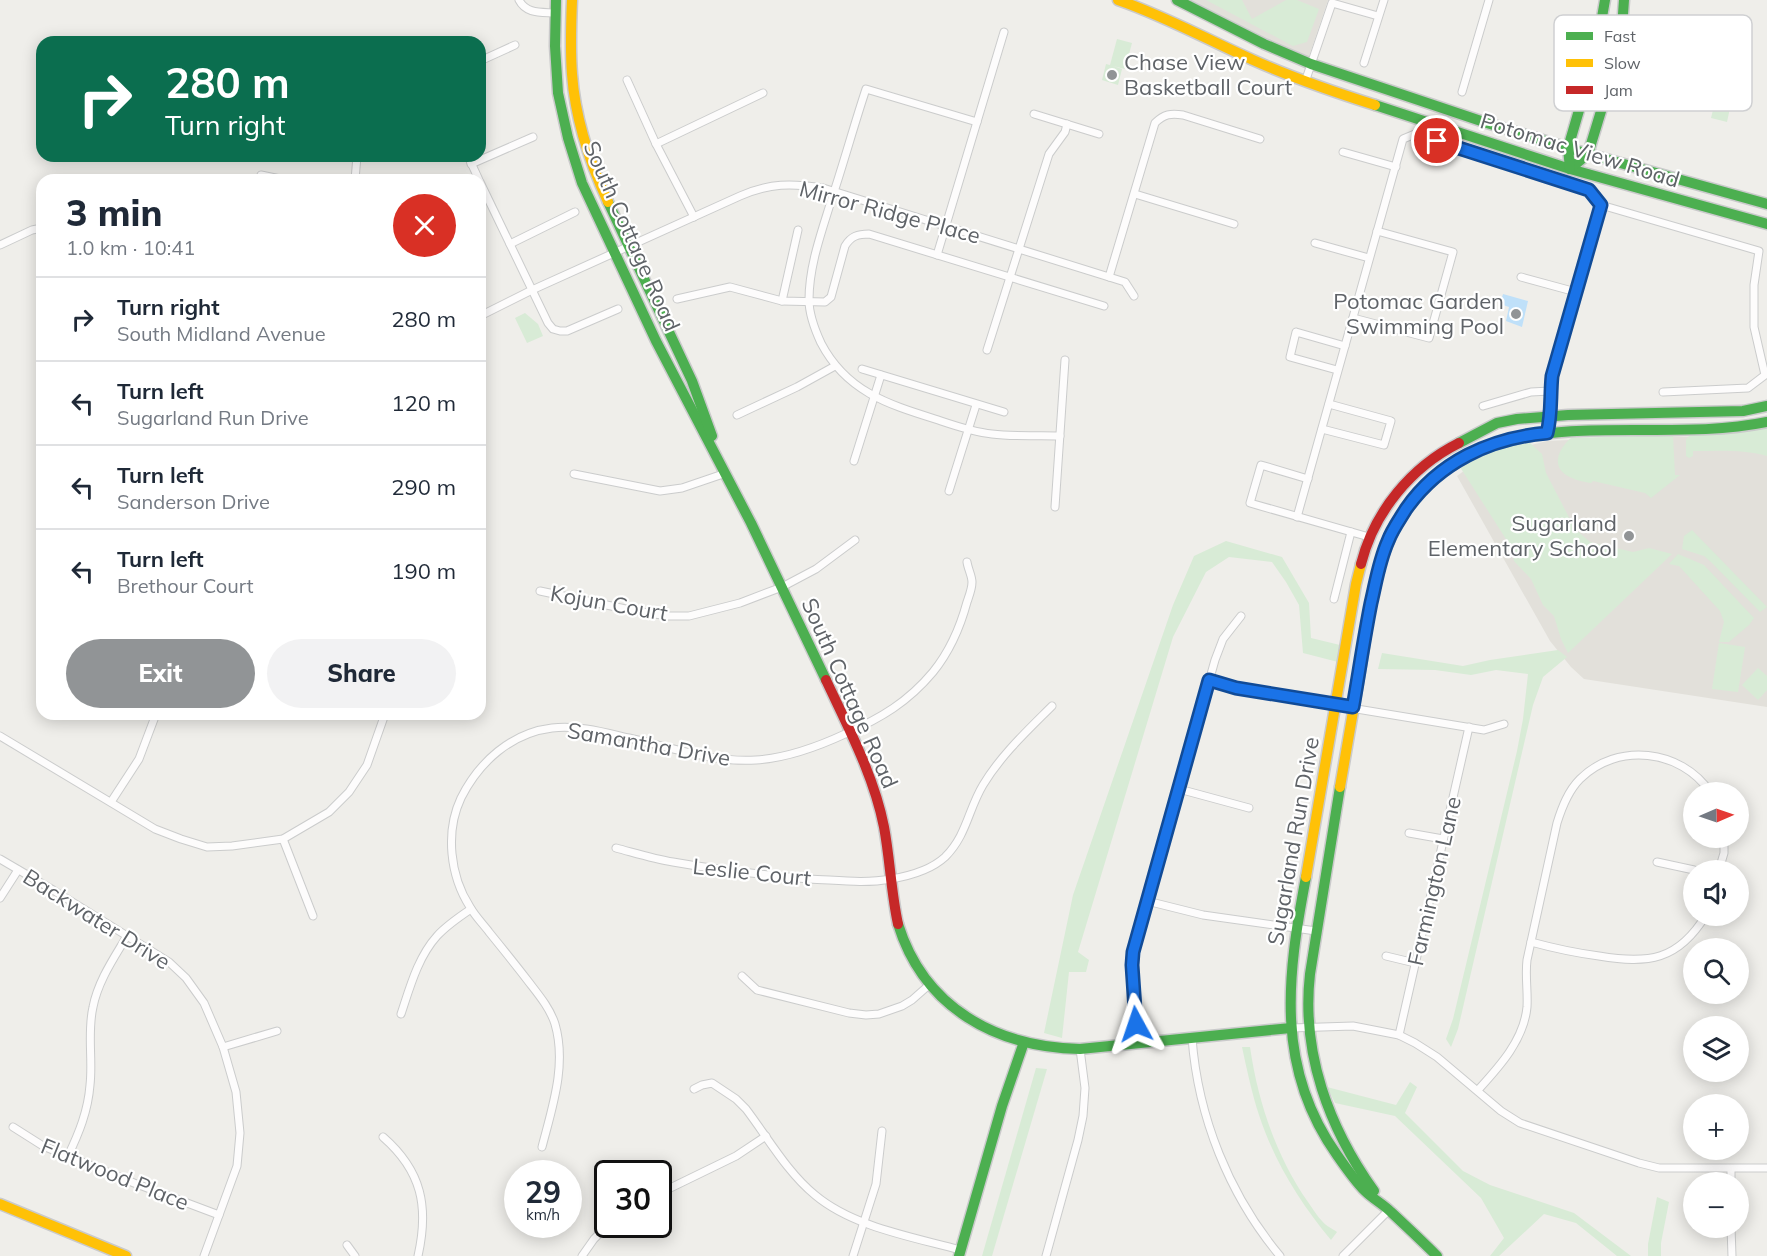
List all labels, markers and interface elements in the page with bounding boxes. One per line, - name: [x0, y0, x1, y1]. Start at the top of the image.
- legend: [1554, 15, 1752, 111]
- text: Fast: [1604, 26, 1636, 46]
- place label: Chase View Basketball Court: [1124, 48, 1292, 101]
- text: Slow: [1604, 53, 1641, 73]
- text: 280 m: [165, 56, 290, 109]
- icon: right: [66, 60, 144, 138]
- marker: Chase View Basketball Court: [1105, 68, 1119, 82]
- text: Jam: [1604, 80, 1633, 100]
- street label: Potomac View Road: [1477, 106, 1683, 194]
- text: Turn right: [165, 108, 285, 142]
- pin: [1411, 115, 1462, 166]
- icon: arrive: [1420, 124, 1453, 157]
- street label: South Cottage Road: [577, 137, 687, 335]
- street label: Mirror Ridge Place: [796, 174, 984, 250]
- text: 3 min: [66, 190, 162, 235]
- button: close: [393, 194, 456, 257]
- text: 1.0 km · 10:41: [66, 235, 195, 260]
- place label: Potomac Garden Swimming Pool: [1333, 287, 1504, 340]
- text: Turn right: [117, 293, 220, 321]
- icon: right: [66, 303, 99, 336]
- text: 280 m: [391, 305, 456, 333]
- marker: Potomac Garden Swimming Pool: [1509, 307, 1523, 321]
- text: South Midland Avenue: [117, 321, 326, 346]
- text: Turn left: [117, 377, 204, 405]
- icon: left: [66, 387, 99, 420]
- text: 120 m: [391, 389, 456, 417]
- text: Sugarland Run Drive: [117, 405, 309, 430]
- text: Turn left: [117, 461, 204, 489]
- icon: left: [66, 471, 99, 504]
- text: 290 m: [391, 473, 456, 501]
- text: Sanderson Drive: [117, 489, 270, 514]
- place label: Sugarland Elementary School: [1428, 509, 1617, 562]
- marker: Sugarland Elementary School: [1622, 529, 1636, 543]
- text: Turn left: [117, 545, 204, 573]
- icon: left: [66, 555, 99, 588]
- text: 190 m: [391, 557, 456, 585]
- text: Brethour Court: [117, 573, 254, 598]
- street label: Kojun Court: [548, 579, 670, 627]
- street label: South Cottage Road: [795, 594, 905, 792]
- button: Exit: [66, 639, 255, 708]
- button: Share: [267, 639, 456, 708]
- street label: Samantha Drive: [565, 716, 733, 772]
- street label: Sugarland Run Drive: [1261, 735, 1325, 947]
- north arrow: [1683, 782, 1749, 848]
- map controls: [1683, 782, 1749, 1238]
- street label: Farmington Lane: [1401, 794, 1467, 968]
- street label: Leslie Court: [691, 852, 813, 892]
- button: sound: [1683, 860, 1749, 926]
- street label: Backwater Drive: [18, 862, 176, 976]
- button: search: [1683, 938, 1749, 1004]
- position arrow: [1104, 992, 1168, 1056]
- button: layers: [1683, 1016, 1749, 1082]
- button: +: [1683, 1094, 1749, 1160]
- street label: Flatwood Place: [37, 1132, 193, 1216]
- speed limit sign: 30: [594, 1160, 672, 1238]
- button: −: [1683, 1172, 1749, 1238]
- text: 29: [525, 1173, 561, 1211]
- text: km/h: [526, 1205, 560, 1224]

